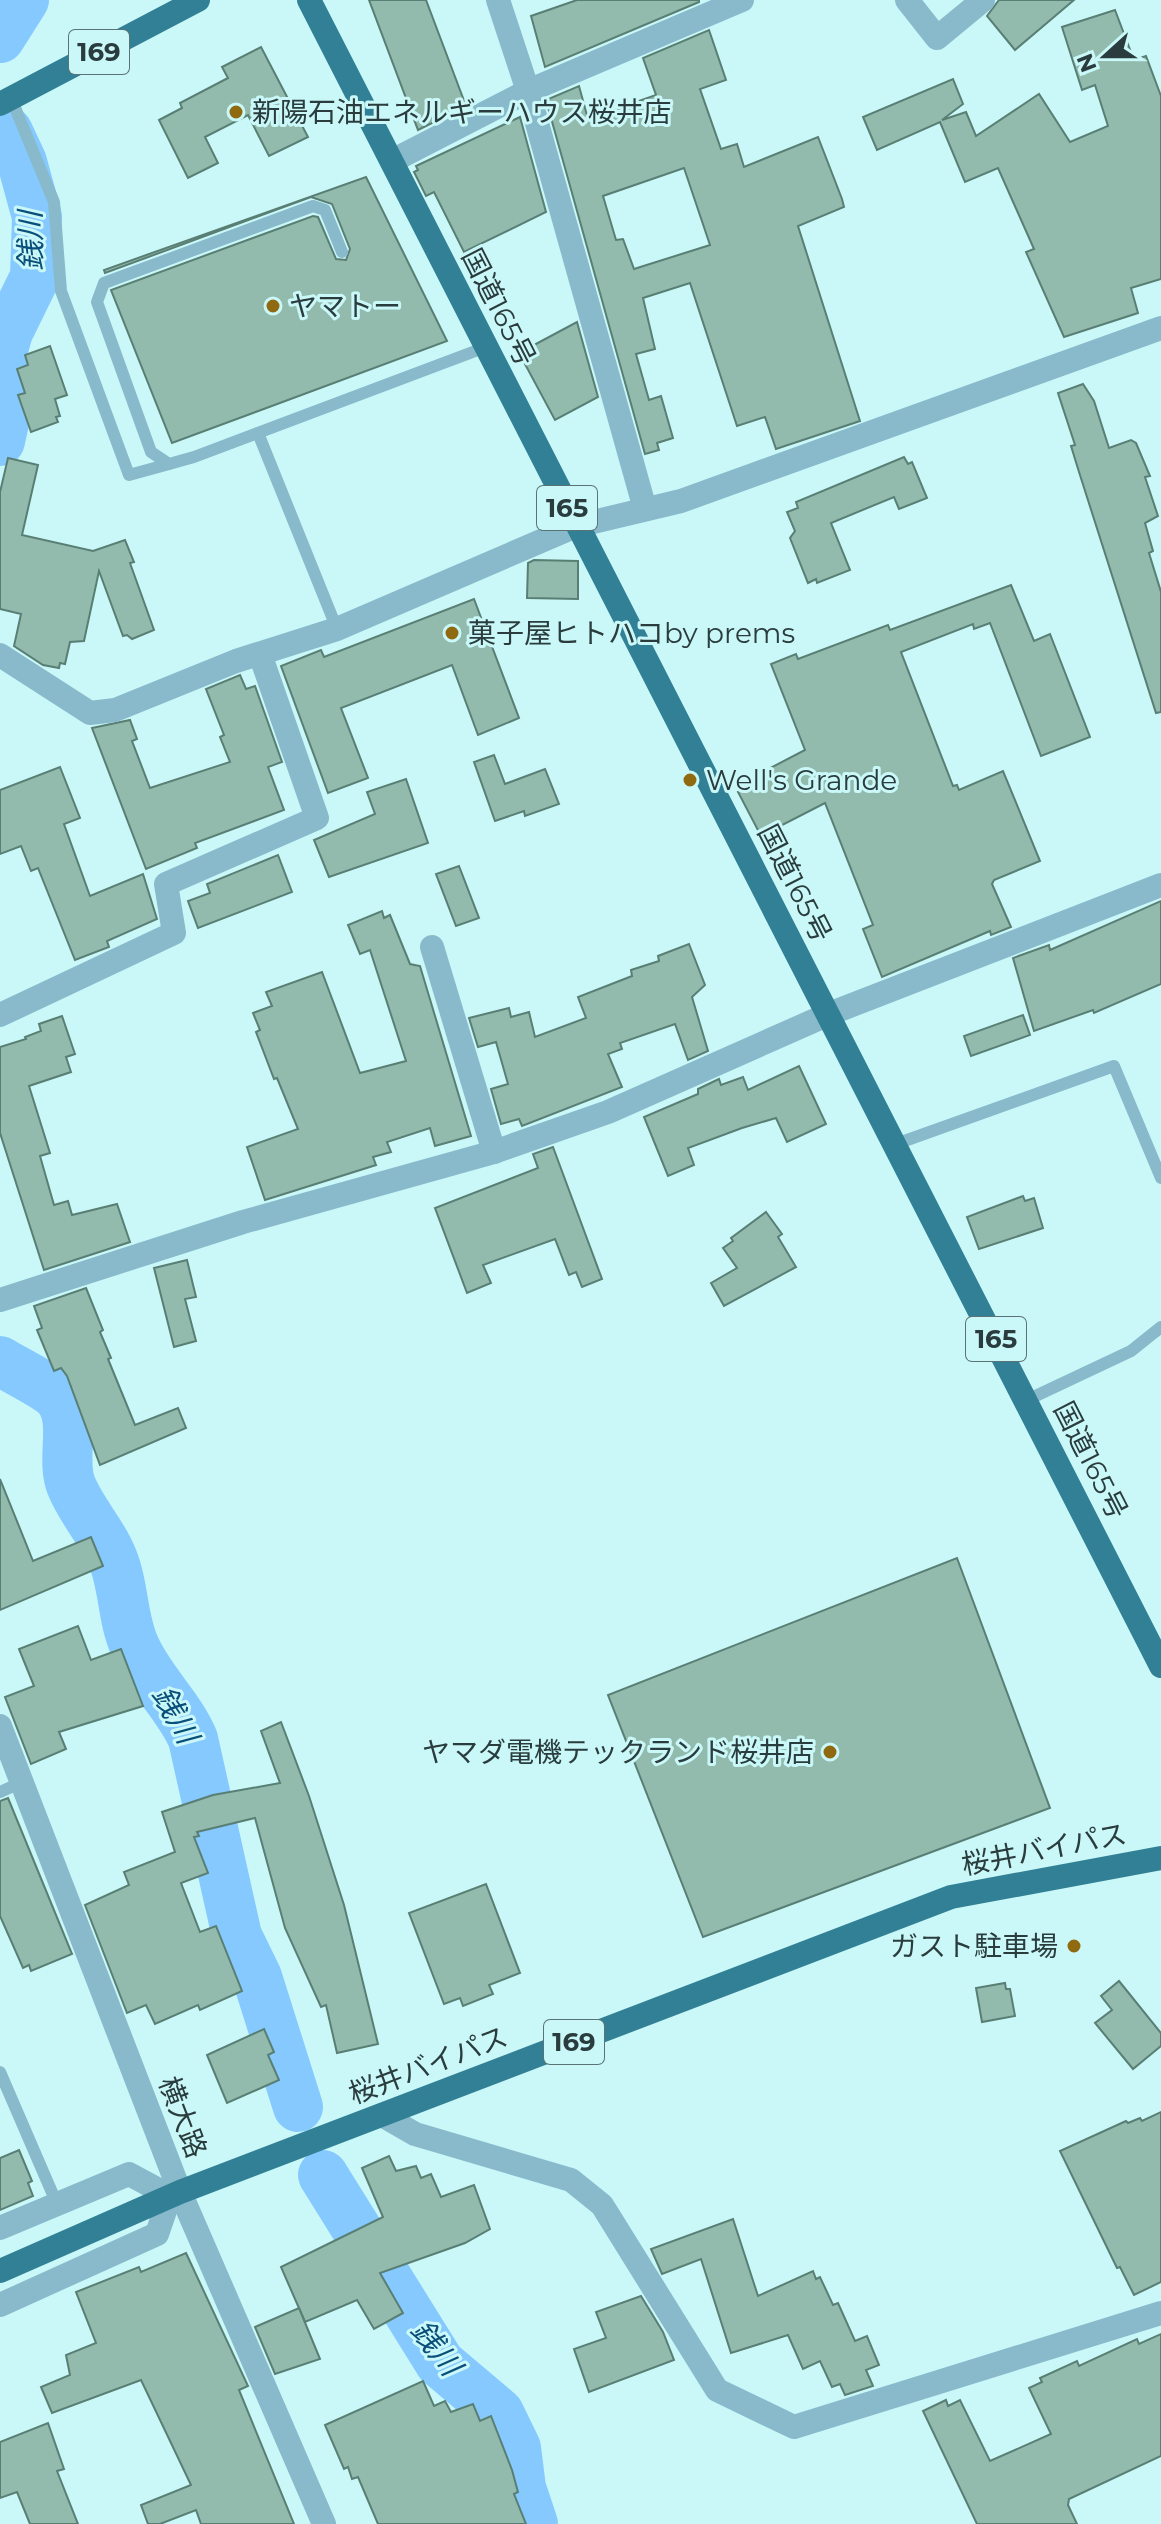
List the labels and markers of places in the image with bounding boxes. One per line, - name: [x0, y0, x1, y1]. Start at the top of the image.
- place label: 新陽石油エネルギーハウス桜井店: [252, 95, 671, 129]
- marker: 新陽石油エネルギーハウス桜井店: [227, 103, 245, 121]
- place label: ヤマトー: [289, 289, 401, 323]
- marker: ヤマトー: [264, 297, 282, 315]
- place label: 菓子屋ヒトハコby prems: [468, 616, 795, 650]
- marker: 菓子屋ヒトハコby prems: [443, 624, 461, 642]
- place label: Well's Grande: [706, 763, 897, 797]
- marker: Well's Grande: [681, 771, 699, 789]
- place label: ヤマダ電機テックランド桜井店: [422, 1735, 814, 1769]
- marker: ヤマダ電機テックランド桜井店: [821, 1743, 839, 1761]
- place label: ガスト駐車場: [890, 1929, 1058, 1963]
- marker: ガスト駐車場: [1065, 1937, 1083, 1955]

